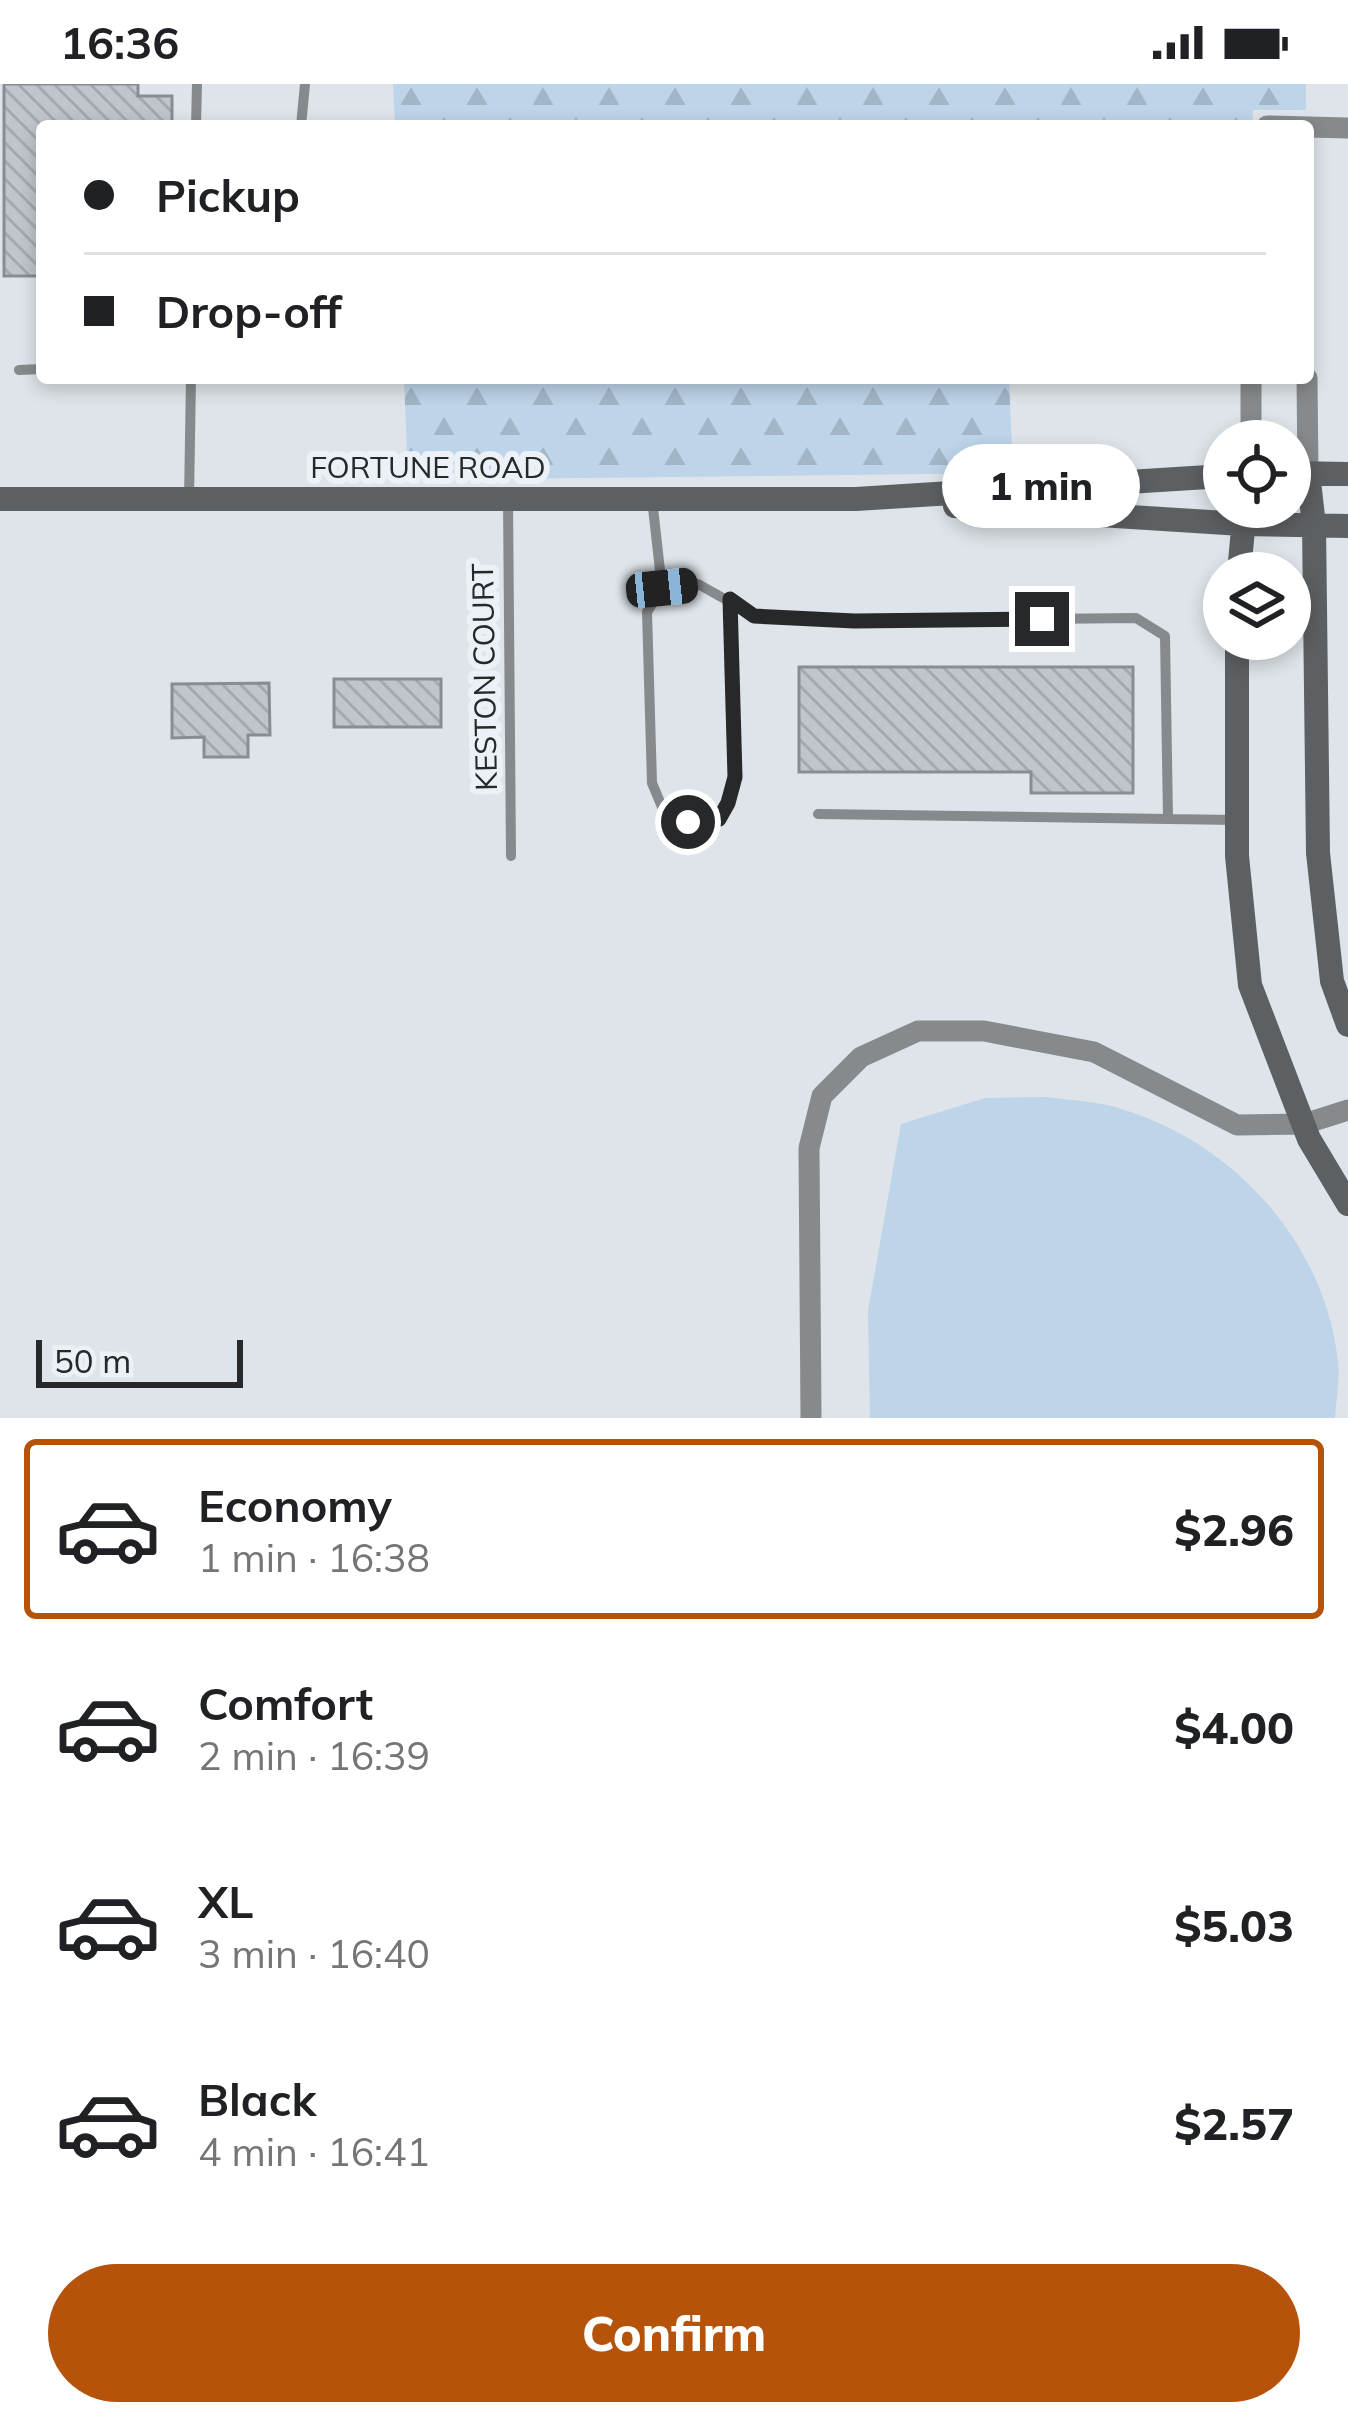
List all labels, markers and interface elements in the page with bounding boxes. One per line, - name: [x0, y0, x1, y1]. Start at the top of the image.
- text: 16:36: [60, 14, 179, 70]
- text: Pickup: [156, 167, 300, 223]
- text: Drop-off: [156, 283, 342, 339]
- map controls: [1203, 420, 1311, 660]
- button: locate: [1203, 420, 1311, 528]
- callout: 1 min: [943, 445, 1141, 529]
- street label: FORTUNE ROAD: [310, 448, 546, 486]
- text: 1 min: [989, 461, 1093, 510]
- button: layers: [1203, 552, 1311, 660]
- street label: KESTON COURT: [463, 563, 505, 791]
- car: [624, 566, 700, 610]
- route end: [1015, 592, 1069, 646]
- route start: [661, 795, 715, 849]
- scale bar: [36, 1334, 243, 1387]
- text: 50 m: [54, 1340, 131, 1381]
- icon: car: [54, 1475, 162, 1583]
- text: Economy: [198, 1477, 392, 1533]
- text: $2.96: [1174, 1501, 1294, 1557]
- text: 1 min · 16:38: [198, 1533, 430, 1582]
- icon: car: [54, 1673, 162, 1781]
- text: Comfort: [198, 1675, 373, 1731]
- text: $4.00: [1174, 1699, 1294, 1755]
- text: 2 min · 16:39: [198, 1731, 430, 1780]
- icon: car: [54, 1871, 162, 1979]
- text: XL: [198, 1873, 253, 1929]
- text: $5.03: [1174, 1897, 1294, 1953]
- text: 3 min · 16:40: [198, 1929, 430, 1978]
- icon: car: [54, 2069, 162, 2177]
- text: Black: [198, 2071, 316, 2127]
- text: $2.57: [1174, 2095, 1294, 2151]
- text: 4 min · 16:41: [198, 2127, 430, 2176]
- button: Confirm: [48, 2264, 1300, 2402]

